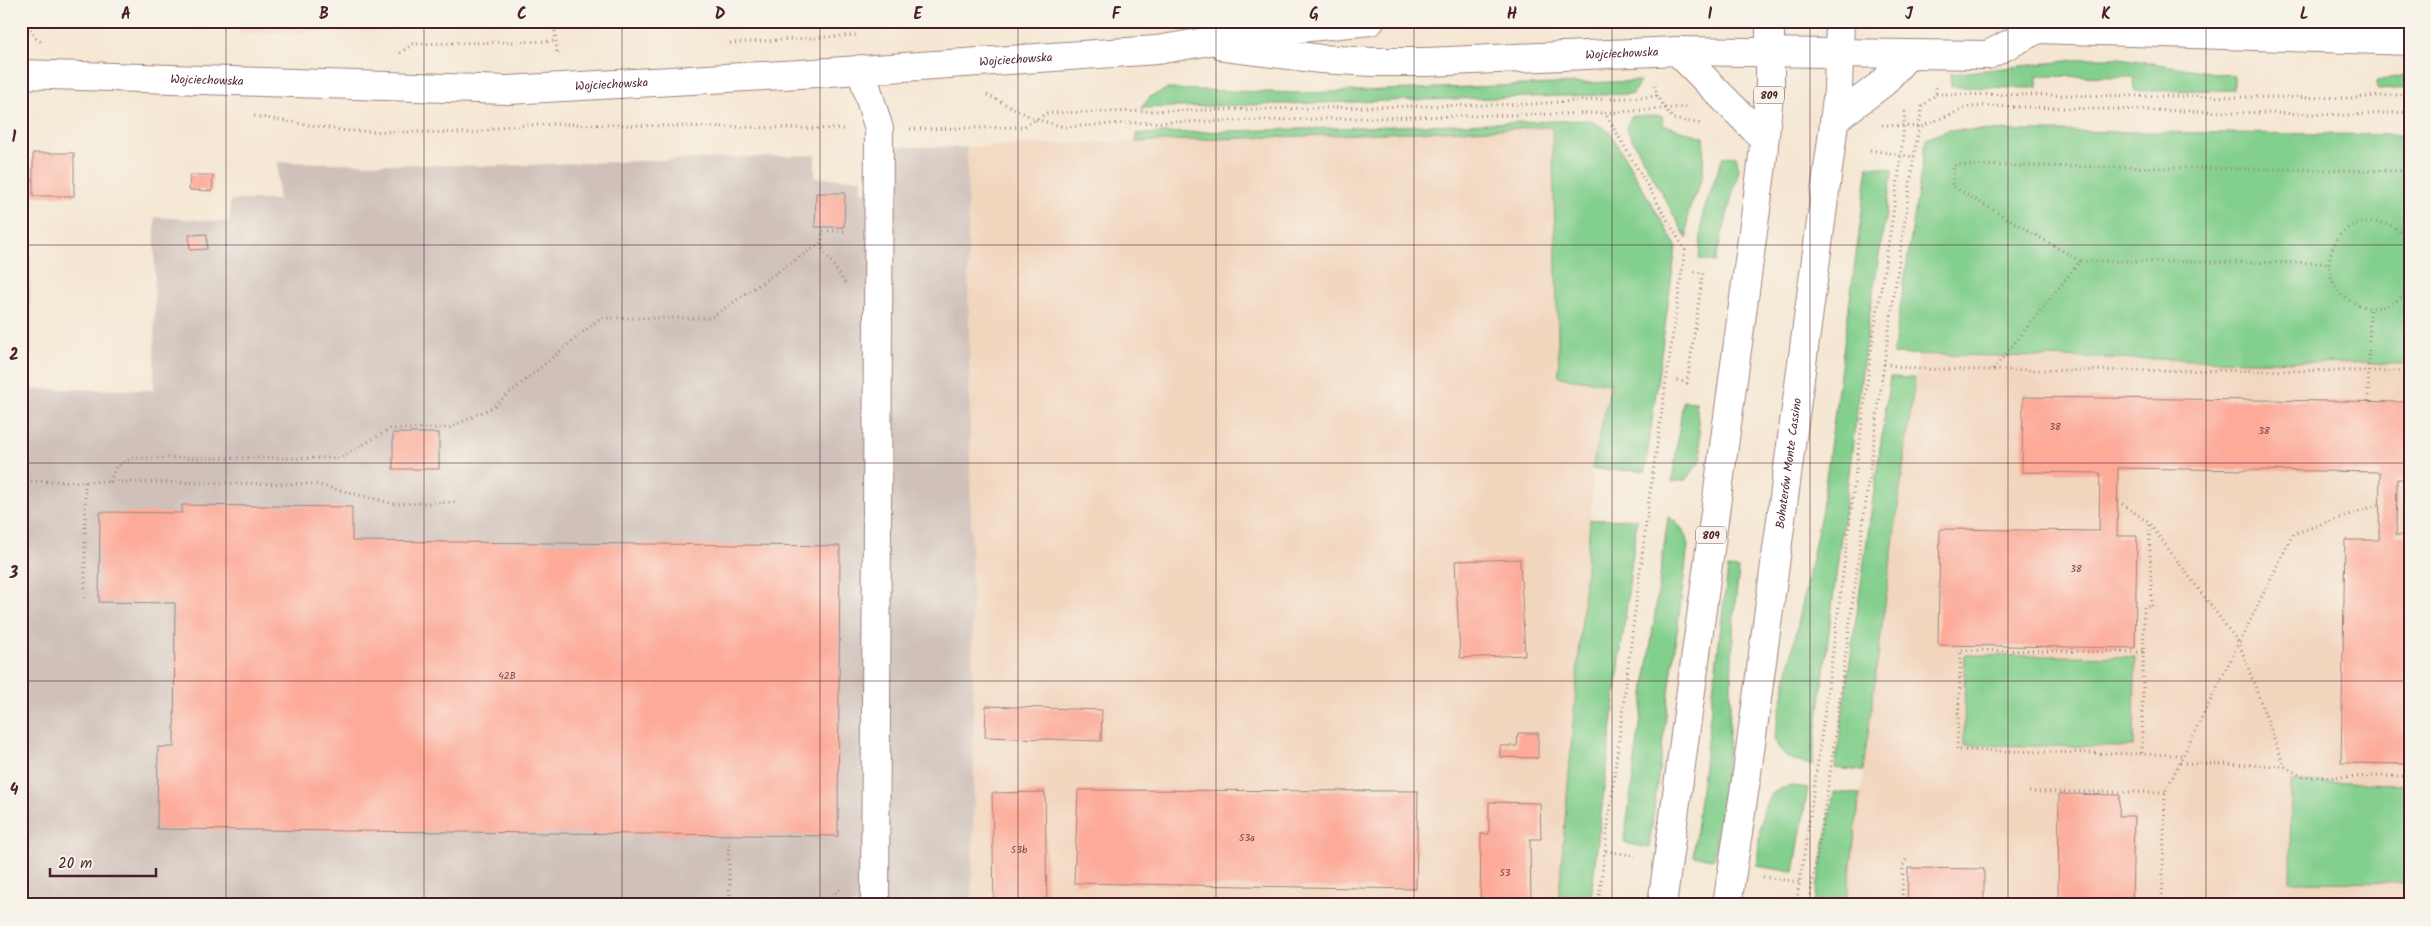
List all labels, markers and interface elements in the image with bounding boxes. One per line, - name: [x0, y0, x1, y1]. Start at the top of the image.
- text: A: [121, 2, 131, 27]
- text: B: [319, 2, 329, 27]
- text: C: [517, 2, 527, 27]
- text: D: [715, 2, 726, 27]
- text: E: [914, 2, 924, 27]
- text: F: [1112, 2, 1122, 27]
- text: G: [1309, 2, 1319, 27]
- text: H: [1507, 2, 1517, 27]
- text: I: [1708, 2, 1713, 27]
- text: J: [1905, 2, 1914, 27]
- text: K: [2101, 2, 2111, 27]
- text: L: [2300, 2, 2308, 27]
- street label: Wojciechowska: [1585, 43, 1659, 65]
- street label: Wojciechowska: [979, 48, 1053, 72]
- street label: Wojciechowska: [170, 70, 244, 91]
- street label: Wojciechowska: [575, 73, 649, 96]
- road number: 809: [1754, 86, 1784, 104]
- text: 1: [12, 125, 17, 150]
- text: 2: [9, 343, 19, 368]
- street label: Bohaterów Monte Cassino: [1771, 397, 1807, 530]
- house number: 38: [2049, 419, 2062, 435]
- house number: 38: [2258, 423, 2271, 439]
- road number: 809: [1696, 526, 1726, 544]
- text: 3: [9, 561, 19, 586]
- house number: 38: [2070, 561, 2083, 577]
- house number: 42B: [498, 668, 516, 684]
- text: 4: [10, 778, 19, 803]
- house number: 53a: [1239, 830, 1255, 846]
- house number: 53b: [1011, 842, 1028, 858]
- scale bar: [50, 846, 156, 878]
- text: 20 m: [58, 852, 92, 876]
- house number: 53: [1499, 865, 1511, 881]

